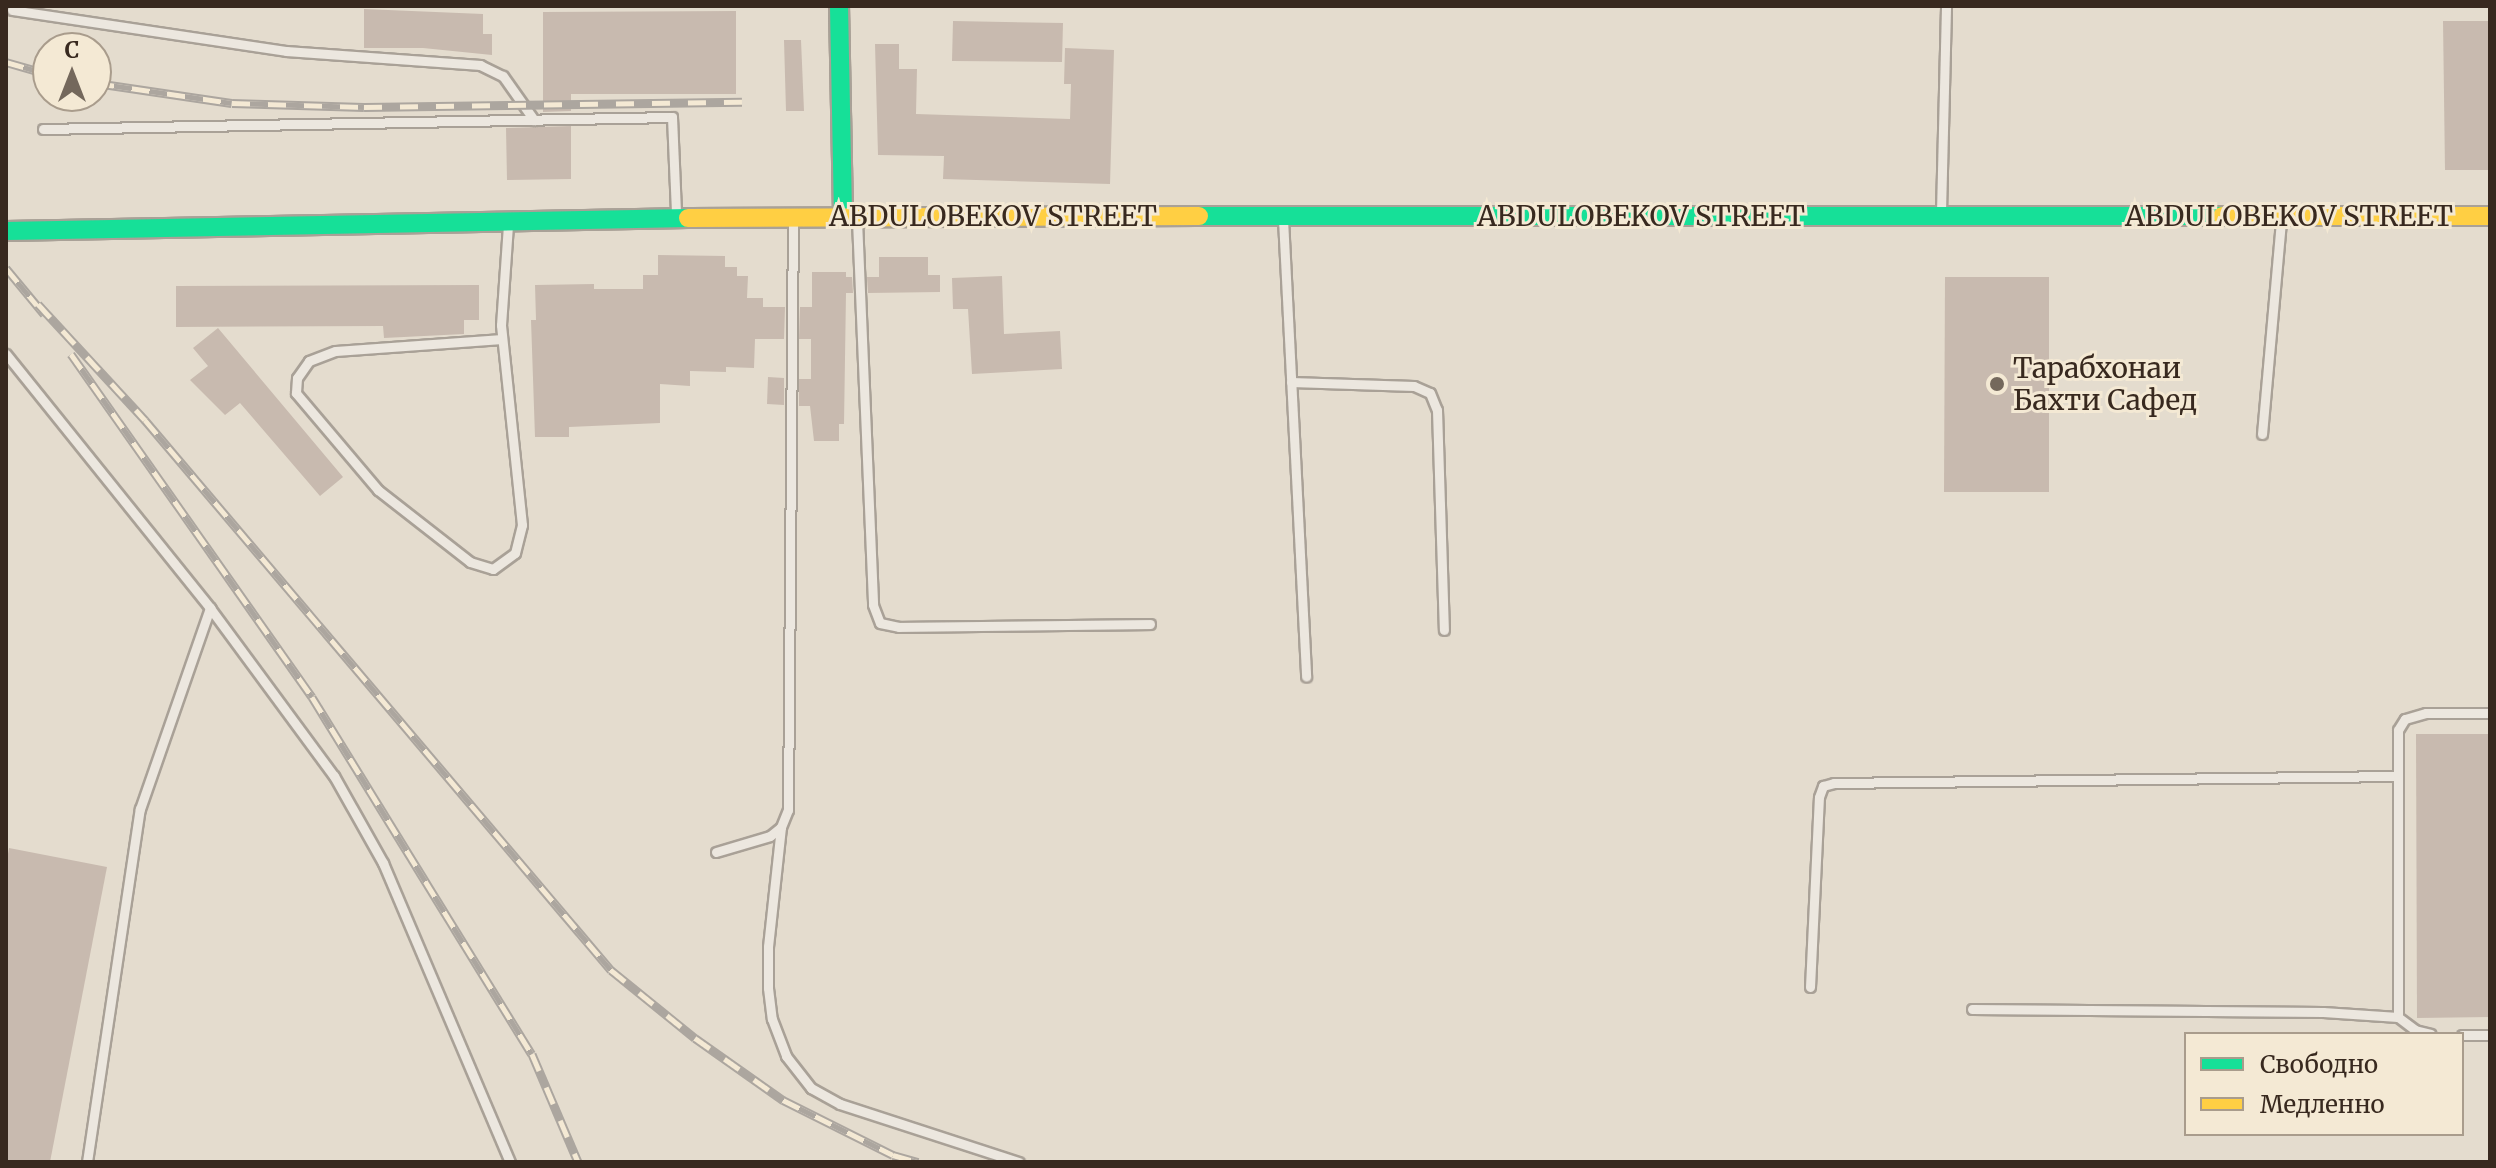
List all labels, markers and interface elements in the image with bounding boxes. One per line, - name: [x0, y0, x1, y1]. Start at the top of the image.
- north arrow: [32, 32, 112, 112]
- text: С: [65, 36, 79, 64]
- street label: ABDULOBEKOV STREET: [829, 199, 1157, 233]
- street label: ABDULOBEKOV STREET: [1477, 199, 1805, 233]
- street label: ABDULOBEKOV STREET: [2125, 199, 2453, 233]
- place label: Тарабхонаи Бахти Сафед: [2013, 351, 2197, 417]
- marker: Тарабхонаи Бахти Сафед: [1988, 375, 2006, 393]
- legend: [2184, 1032, 2464, 1136]
- text: Свободно: [2260, 1049, 2378, 1080]
- text: Медленно: [2260, 1089, 2384, 1120]

